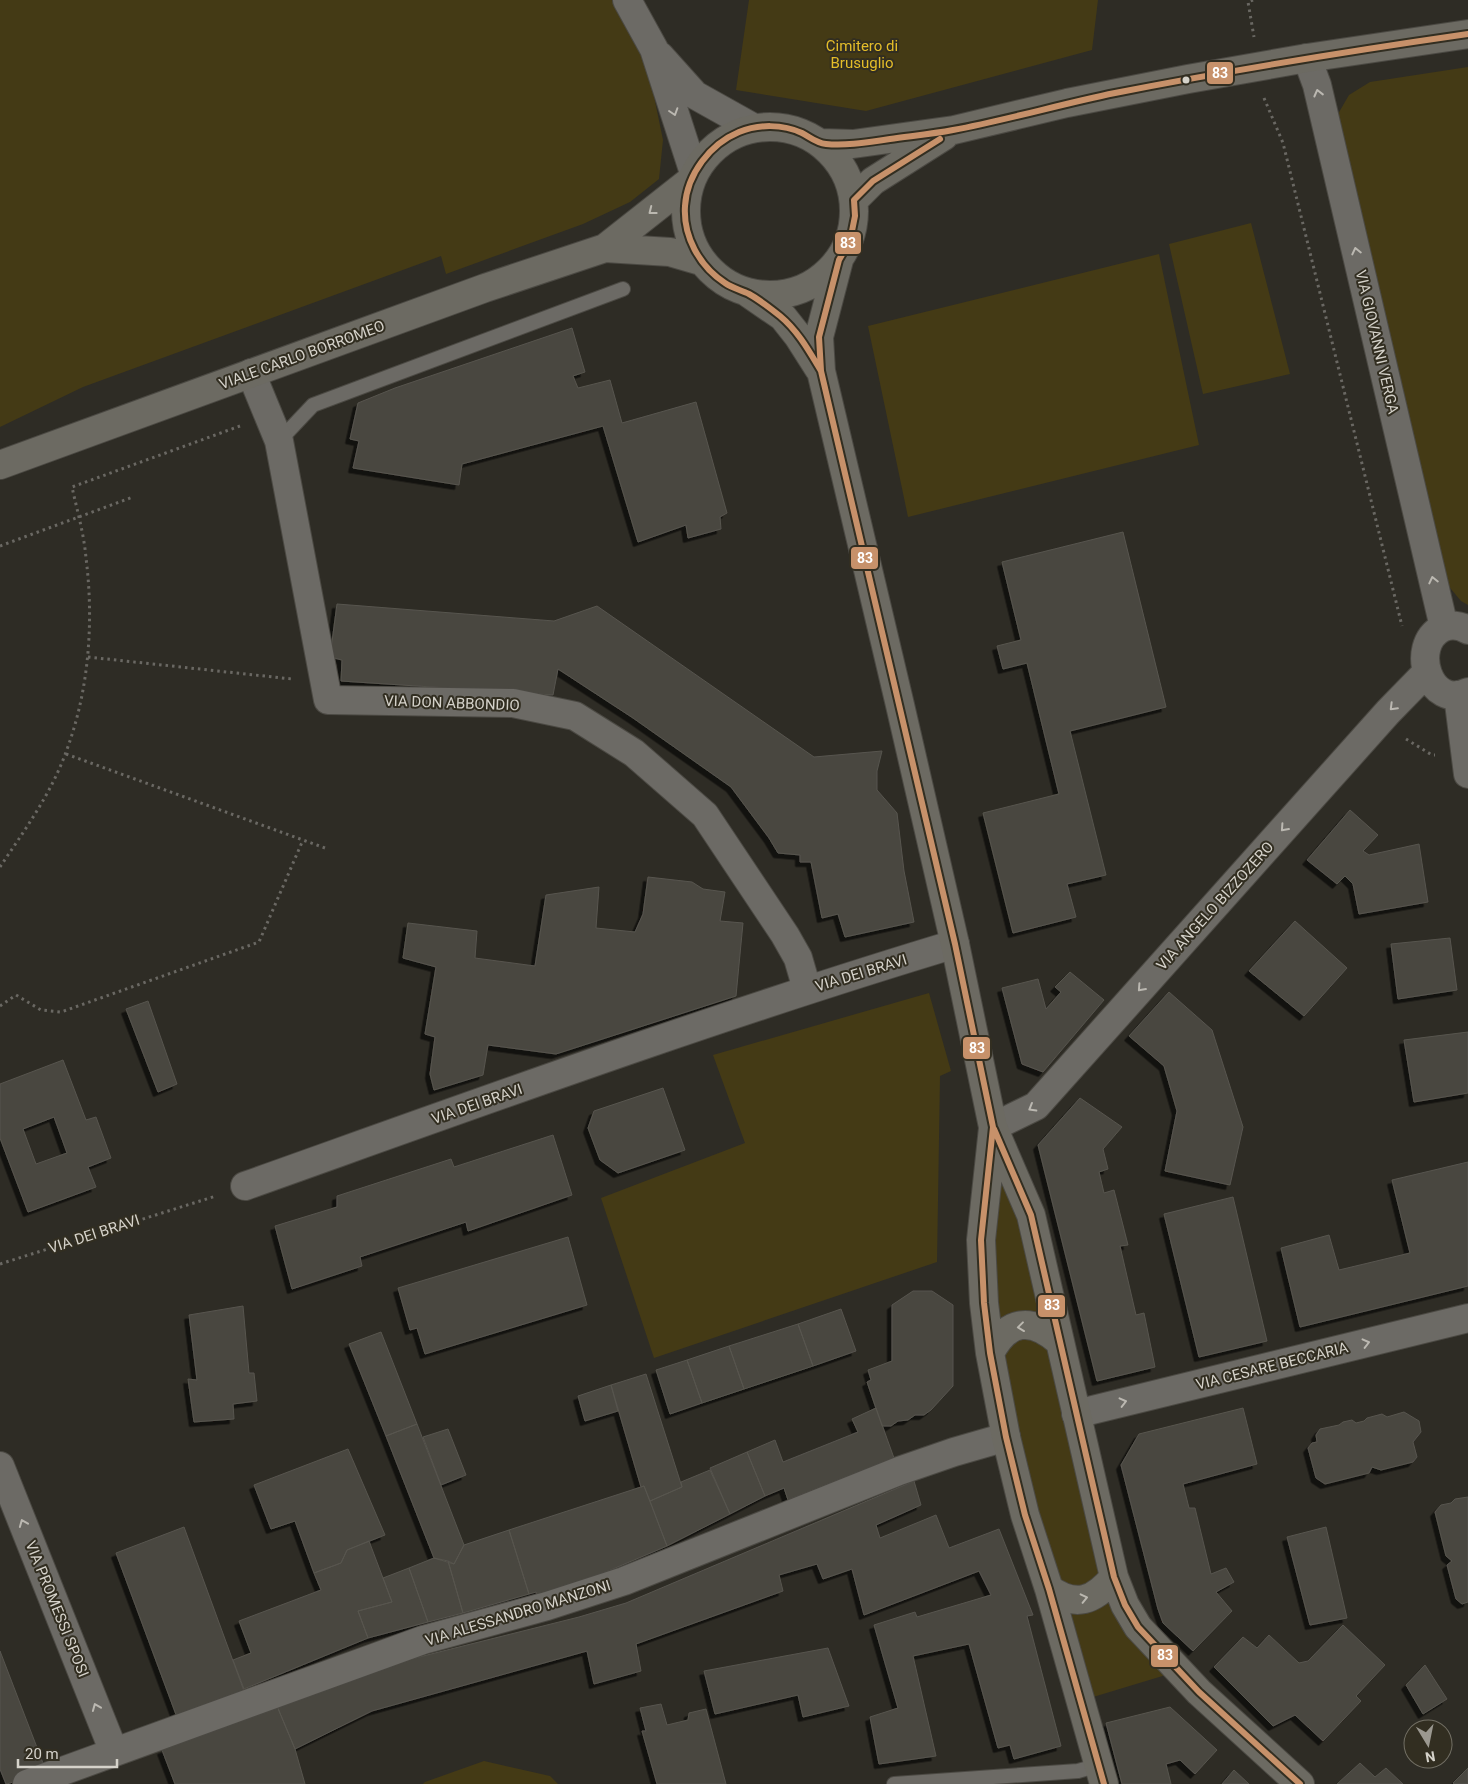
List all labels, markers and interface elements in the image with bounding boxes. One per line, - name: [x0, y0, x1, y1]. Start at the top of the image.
- park label: Cimitero di Brusuglio: [826, 37, 898, 72]
- line badge: 83: [1206, 61, 1234, 85]
- text: 83: [1212, 65, 1228, 81]
- unlabelled marker: [1181, 75, 1191, 85]
- one-way arrow: [1313, 88, 1324, 97]
- one-way arrow: [669, 107, 679, 116]
- one-way arrow: [649, 205, 658, 213]
- line badge: 83: [834, 231, 862, 255]
- text: 83: [840, 235, 856, 251]
- one-way arrow: [1351, 247, 1362, 256]
- street label: VIA GIOVANNI VERGA: [1352, 268, 1402, 416]
- street label: VIALE CARLO BORROMEO: [217, 317, 387, 393]
- line badge: 83: [850, 546, 879, 570]
- text: 83: [857, 550, 873, 566]
- one-way arrow: [1428, 575, 1439, 584]
- street label: VIA DON ABBONDIO: [384, 692, 520, 714]
- one-way arrow: [1389, 701, 1398, 710]
- one-way arrow: [1281, 822, 1290, 831]
- street label: VIA ANGELO BIZZOZERO: [1153, 838, 1277, 974]
- street label: VIA DEI BRAVI: [813, 951, 909, 995]
- one-way arrow: [1138, 983, 1147, 992]
- line badge: 83: [962, 1036, 991, 1060]
- text: 83: [969, 1040, 985, 1056]
- street label: VIA DEI BRAVI: [429, 1080, 525, 1128]
- one-way arrow: [1028, 1101, 1037, 1111]
- street label: VIA DEI BRAVI: [46, 1211, 142, 1257]
- line badge: 83: [1037, 1294, 1066, 1318]
- text: 83: [1044, 1297, 1060, 1313]
- one-way arrow: [1016, 1321, 1024, 1332]
- street label: VIA CESARE BECCARIA: [1194, 1338, 1350, 1394]
- one-way arrow: [1361, 1338, 1370, 1349]
- one-way arrow: [1118, 1397, 1127, 1408]
- one-way arrow: [19, 1519, 29, 1528]
- street label: VIA PROMESSI SPOSI: [21, 1538, 93, 1680]
- street label: VIA ALESSANDRO MANZONI: [423, 1576, 613, 1650]
- one-way arrow: [1080, 1593, 1088, 1604]
- line badge: 83: [1150, 1644, 1179, 1668]
- text: 83: [1157, 1647, 1173, 1663]
- one-way arrow: [92, 1703, 102, 1712]
- north arrow: [1403, 1719, 1453, 1769]
- scale bar: [18, 1736, 116, 1768]
- text: 20 m: [25, 1745, 59, 1763]
- text: N: [1424, 1748, 1437, 1766]

